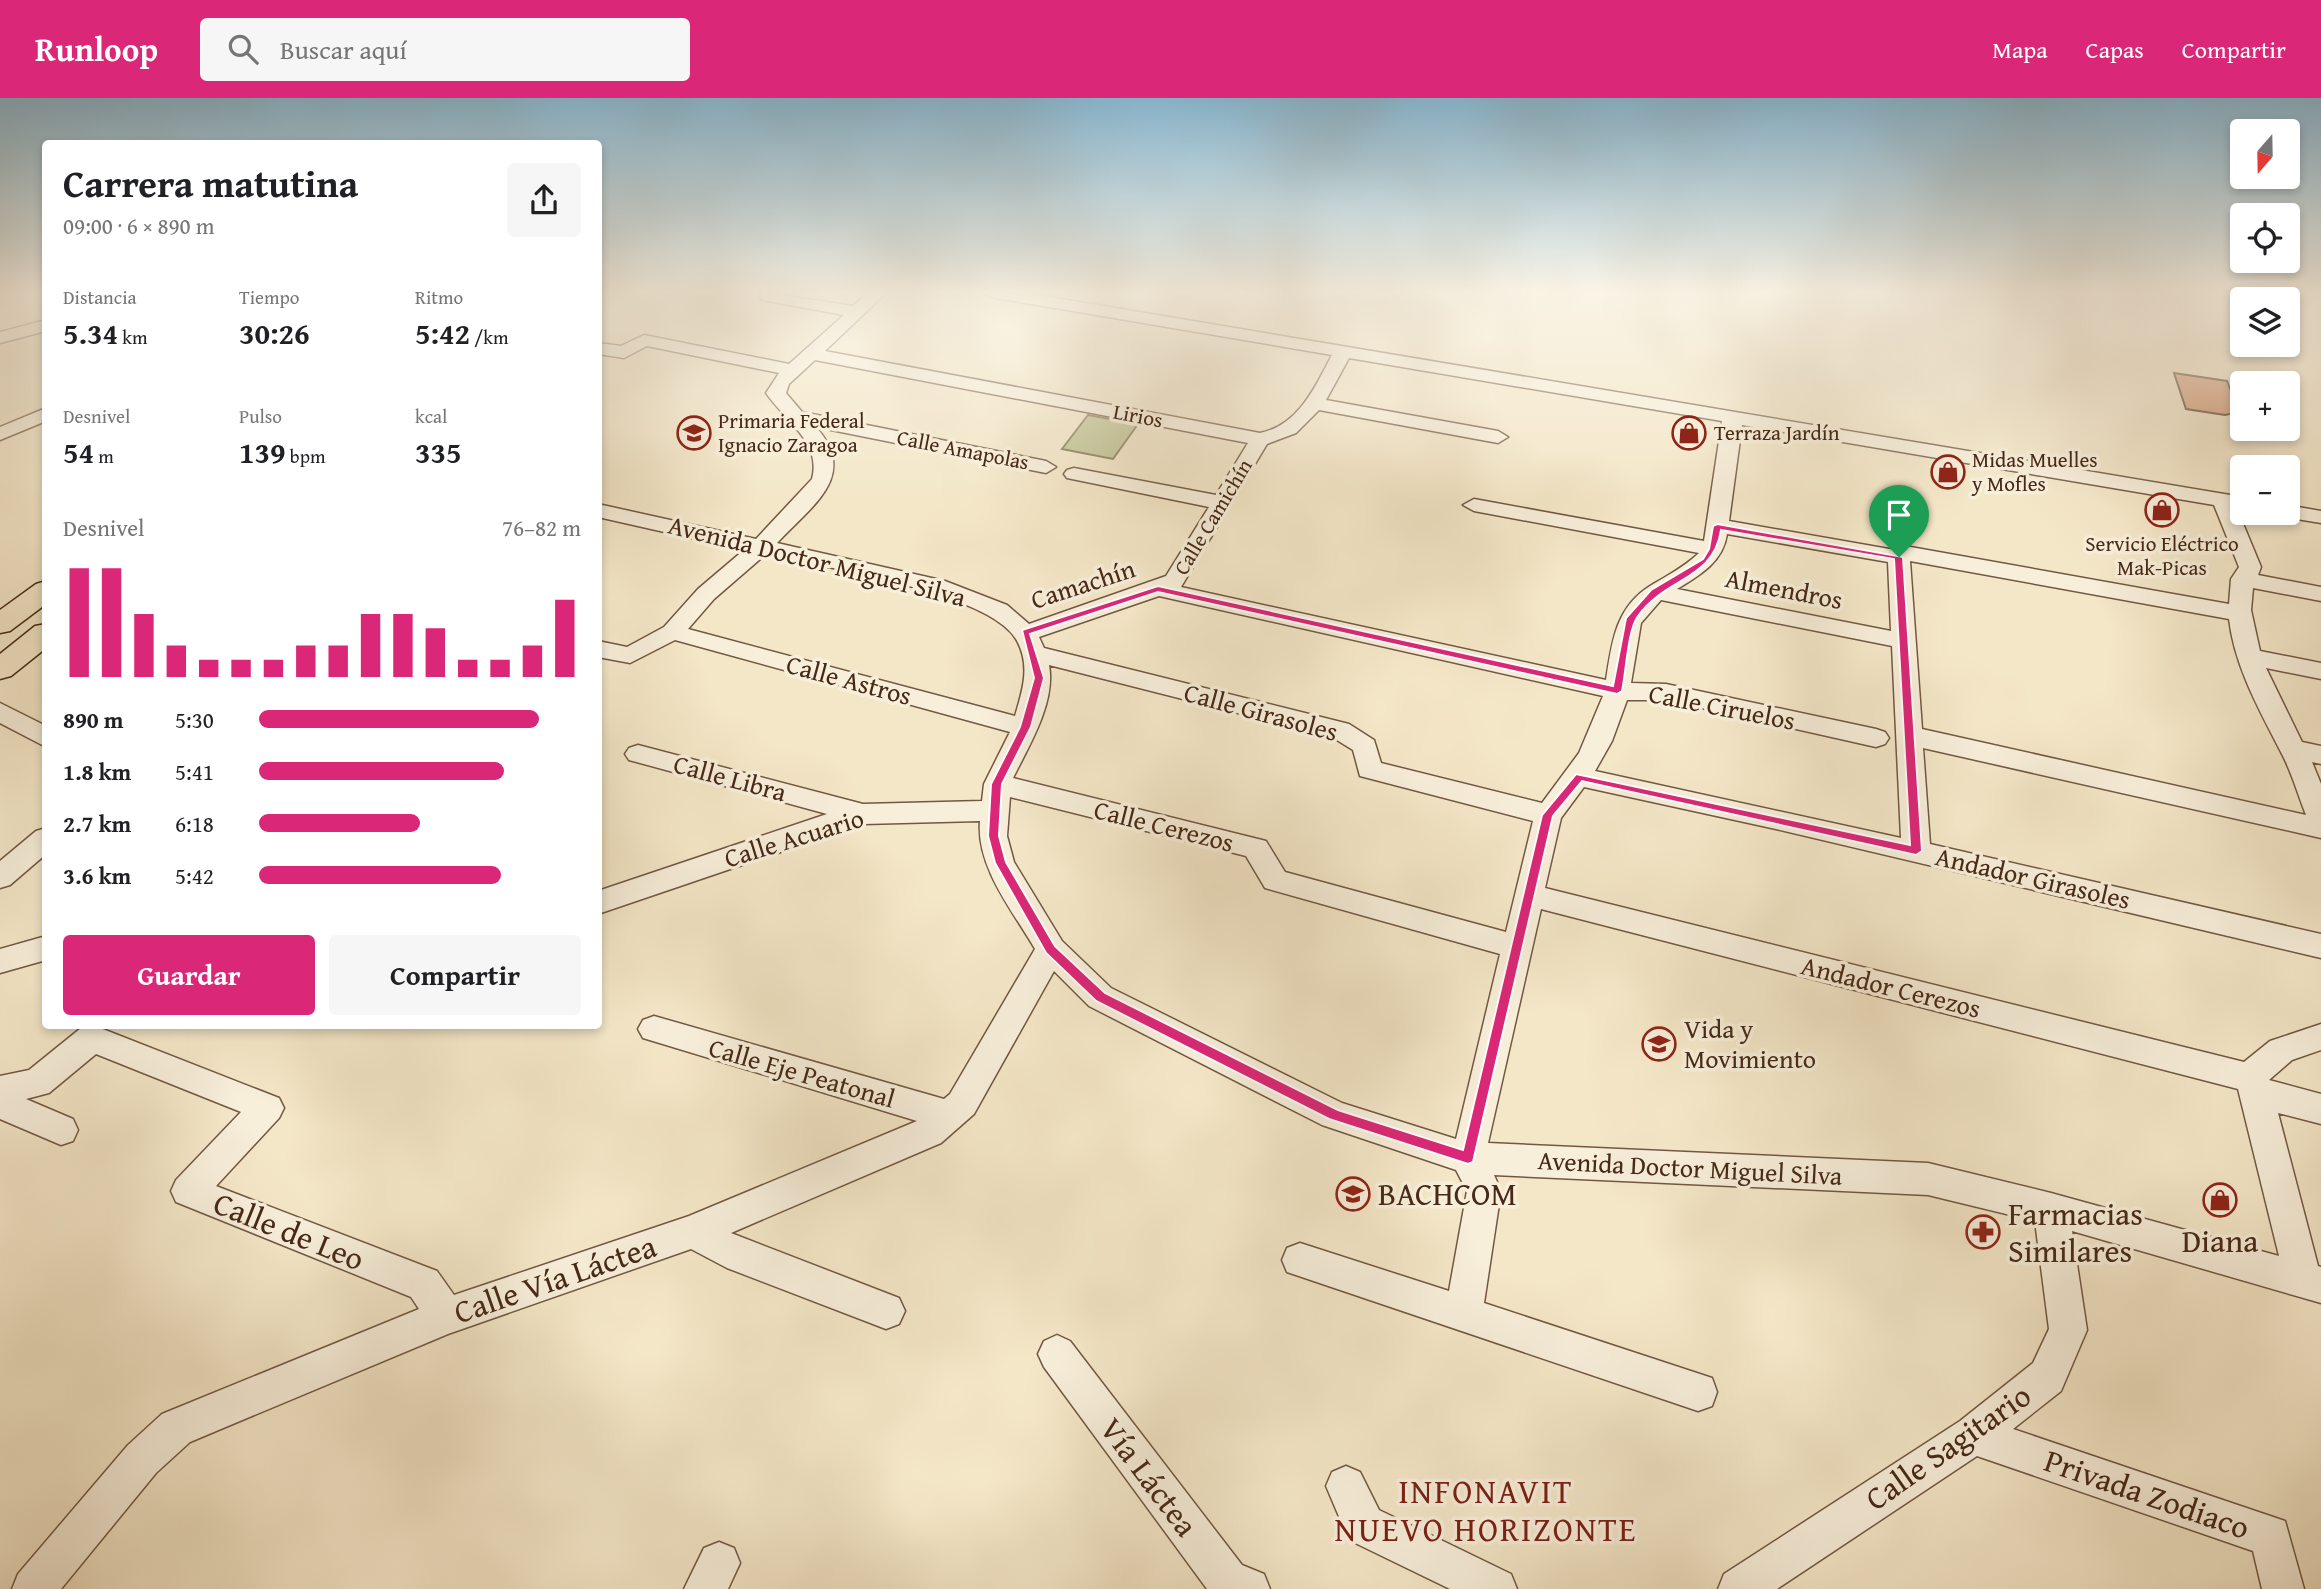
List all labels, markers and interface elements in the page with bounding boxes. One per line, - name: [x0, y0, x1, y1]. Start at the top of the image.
- search box: [200, 18, 690, 81]
- text: Runloop: [35, 25, 158, 73]
- icon: search: [224, 30, 262, 68]
- text: Buscar aquí: [280, 30, 407, 69]
- text: Mapa: [1992, 32, 2048, 67]
- text: Capas: [2086, 32, 2144, 67]
- text: Compartir: [2182, 32, 2286, 67]
- north arrow: [2230, 119, 2300, 189]
- map controls: [2230, 119, 2300, 525]
- text: Carrera matutina: [63, 155, 358, 211]
- button: share: [507, 163, 581, 237]
- button: locate: [2230, 203, 2300, 273]
- text: 09:00 · 6 × 890 m: [63, 209, 215, 242]
- text: Distancia: [63, 283, 137, 311]
- text: Tiempo: [239, 283, 299, 311]
- text: Ritmo: [415, 283, 463, 311]
- button: layers: [2230, 287, 2300, 357]
- text: 5.34: [63, 311, 118, 355]
- text: 30:26: [239, 311, 310, 355]
- text: 5:42: [415, 311, 470, 355]
- text: km: [118, 323, 147, 351]
- text: /km: [470, 323, 508, 351]
- button: +: [2230, 371, 2300, 441]
- street label: Lirios: [1111, 396, 1165, 435]
- text: Desnivel: [63, 402, 130, 430]
- text: Pulso: [239, 402, 282, 430]
- text: kcal: [415, 402, 447, 430]
- place label: Primaria Federal Ignacio Zaragoa: [718, 405, 865, 460]
- school or university icon: Primaria Federal Ignacio Zaragoa: [675, 414, 713, 452]
- shop icon: Terraza Jardín: [1670, 414, 1708, 452]
- place label: Terraza Jardín: [1714, 417, 1840, 448]
- street label: Calle Amapolas: [895, 422, 1032, 477]
- text: 54: [63, 430, 94, 474]
- text: 139: [239, 430, 286, 474]
- text: 335: [415, 430, 462, 474]
- text: m: [94, 442, 114, 470]
- text: bpm: [286, 442, 325, 470]
- place label: Midas Muelles y Mofles: [1971, 444, 2098, 499]
- street label: Calle Camichín: [1166, 453, 1260, 581]
- shop icon: Midas Muelles y Mofles: [1929, 453, 1967, 491]
- button: −: [2230, 455, 2300, 525]
- pin: [1869, 485, 1929, 557]
- shop icon: Servicio Eléctrico Mak-Picas: [2143, 491, 2181, 529]
- icon: arrive: [1880, 496, 1918, 534]
- street label: Avenida Doctor Miguel Silva: [664, 505, 971, 617]
- text: Desnivel: [63, 511, 144, 544]
- text: 76–82 m: [502, 511, 581, 544]
- place label: Servicio Eléctrico Mak-Picas: [2085, 528, 2239, 583]
- street label: Camachín: [1026, 548, 1140, 619]
- street label: Almendros: [1722, 558, 1846, 619]
- street label: Calle Astros: [782, 644, 916, 715]
- street label: Calle Girasoles: [1180, 672, 1342, 751]
- street label: Calle Ciruelos: [1646, 673, 1799, 740]
- text: 890 m: [63, 703, 124, 736]
- text: 5:30: [175, 703, 214, 736]
- street label: Calle Libra: [669, 744, 791, 811]
- text: 1.8 km: [63, 755, 131, 788]
- text: 5:41: [175, 755, 214, 788]
- street label: Calle Cerezos: [1090, 789, 1238, 862]
- street label: Calle Acuario: [719, 798, 868, 877]
- text: 2.7 km: [63, 807, 131, 840]
- text: 6:18: [175, 807, 214, 840]
- street label: Andador Girasoles: [1932, 836, 2134, 919]
- text: 3.6 km: [63, 859, 131, 892]
- text: 5:42: [175, 859, 214, 892]
- button: Guardar: [63, 935, 315, 1015]
- button: Compartir: [329, 935, 581, 1015]
- street label: Andador Cerezos: [1797, 945, 1985, 1028]
- place label: Vida y Movimiento: [1684, 1009, 1816, 1078]
- school or university icon: Vida y Movimiento: [1640, 1025, 1678, 1063]
- street label: Calle Eje Peatonal: [704, 1027, 900, 1118]
- street label: Avenida Doctor Miguel Silva: [1537, 1140, 1844, 1195]
- place label: BACHCOM: [1378, 1170, 1517, 1217]
- school or university icon: BACHCOM: [1334, 1175, 1372, 1213]
- street label: Calle de Leo: [207, 1179, 372, 1282]
- shop icon: Diana: [2201, 1181, 2239, 1219]
- place label: Farmacias Similares: [2008, 1190, 2143, 1274]
- pharmacy icon: Farmacias Similares: [1964, 1213, 2002, 1251]
- place label: Diana: [2182, 1217, 2258, 1264]
- street label: Calle Vía Láctea: [447, 1222, 662, 1335]
- street label: Calle Sagitario: [1855, 1372, 2040, 1521]
- street label: Vía Láctea: [1089, 1407, 1210, 1546]
- street label: Privada Zodiaco: [2038, 1436, 2256, 1551]
- district label: INFONAVIT NUEVO HORIZONTE: [1334, 1467, 1638, 1553]

